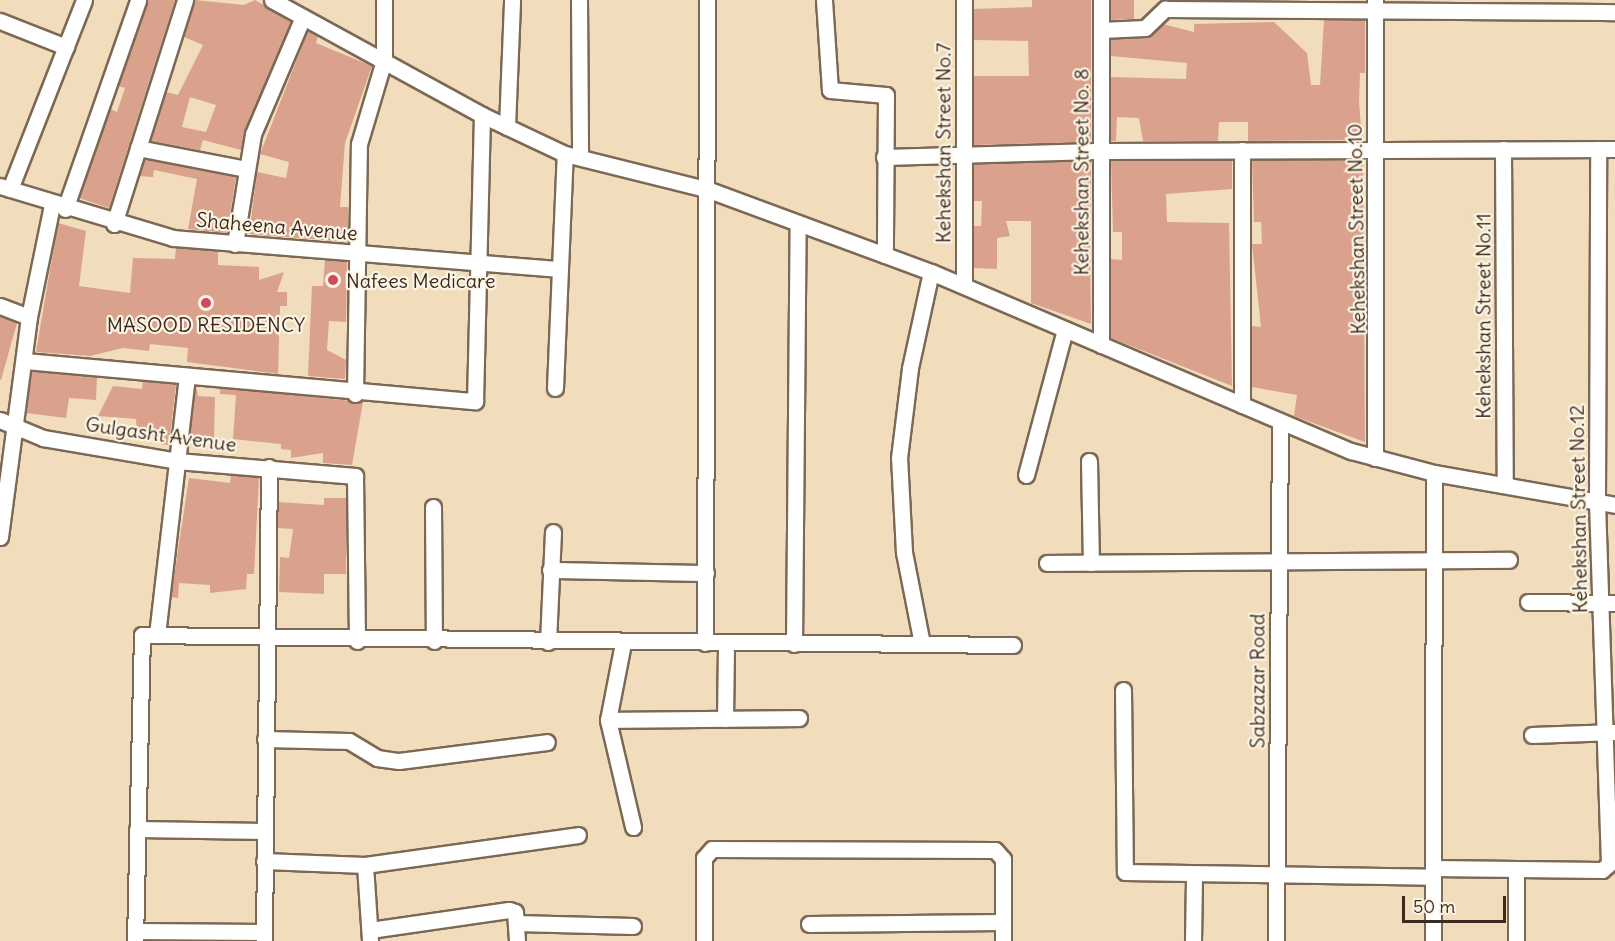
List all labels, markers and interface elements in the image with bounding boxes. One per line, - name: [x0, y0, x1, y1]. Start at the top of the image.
- street label: Kehekshan Street No.7: [931, 43, 955, 243]
- street label: Kehekshan Street No. 8: [1069, 69, 1093, 275]
- street label: Kehekshan Street No.10: [1342, 123, 1370, 335]
- street label: Shaheena Avenue: [195, 207, 359, 245]
- street label: Kehekshan Street No.11: [1471, 213, 1495, 419]
- place label: Nafees Medicare: [346, 268, 495, 292]
- marker: Nafees Medicare: [324, 271, 342, 289]
- marker: MASOOD RESIDENCY: [199, 296, 213, 310]
- place label: MASOOD RESIDENCY: [107, 312, 305, 336]
- street label: Kehekshan Street No.12: [1564, 404, 1592, 614]
- street label: Gulgasht Avenue: [84, 412, 238, 456]
- street label: Sabzazar Road: [1245, 614, 1269, 748]
- scale bar: [1405, 884, 1508, 922]
- text: 50 m: [1413, 895, 1455, 918]

